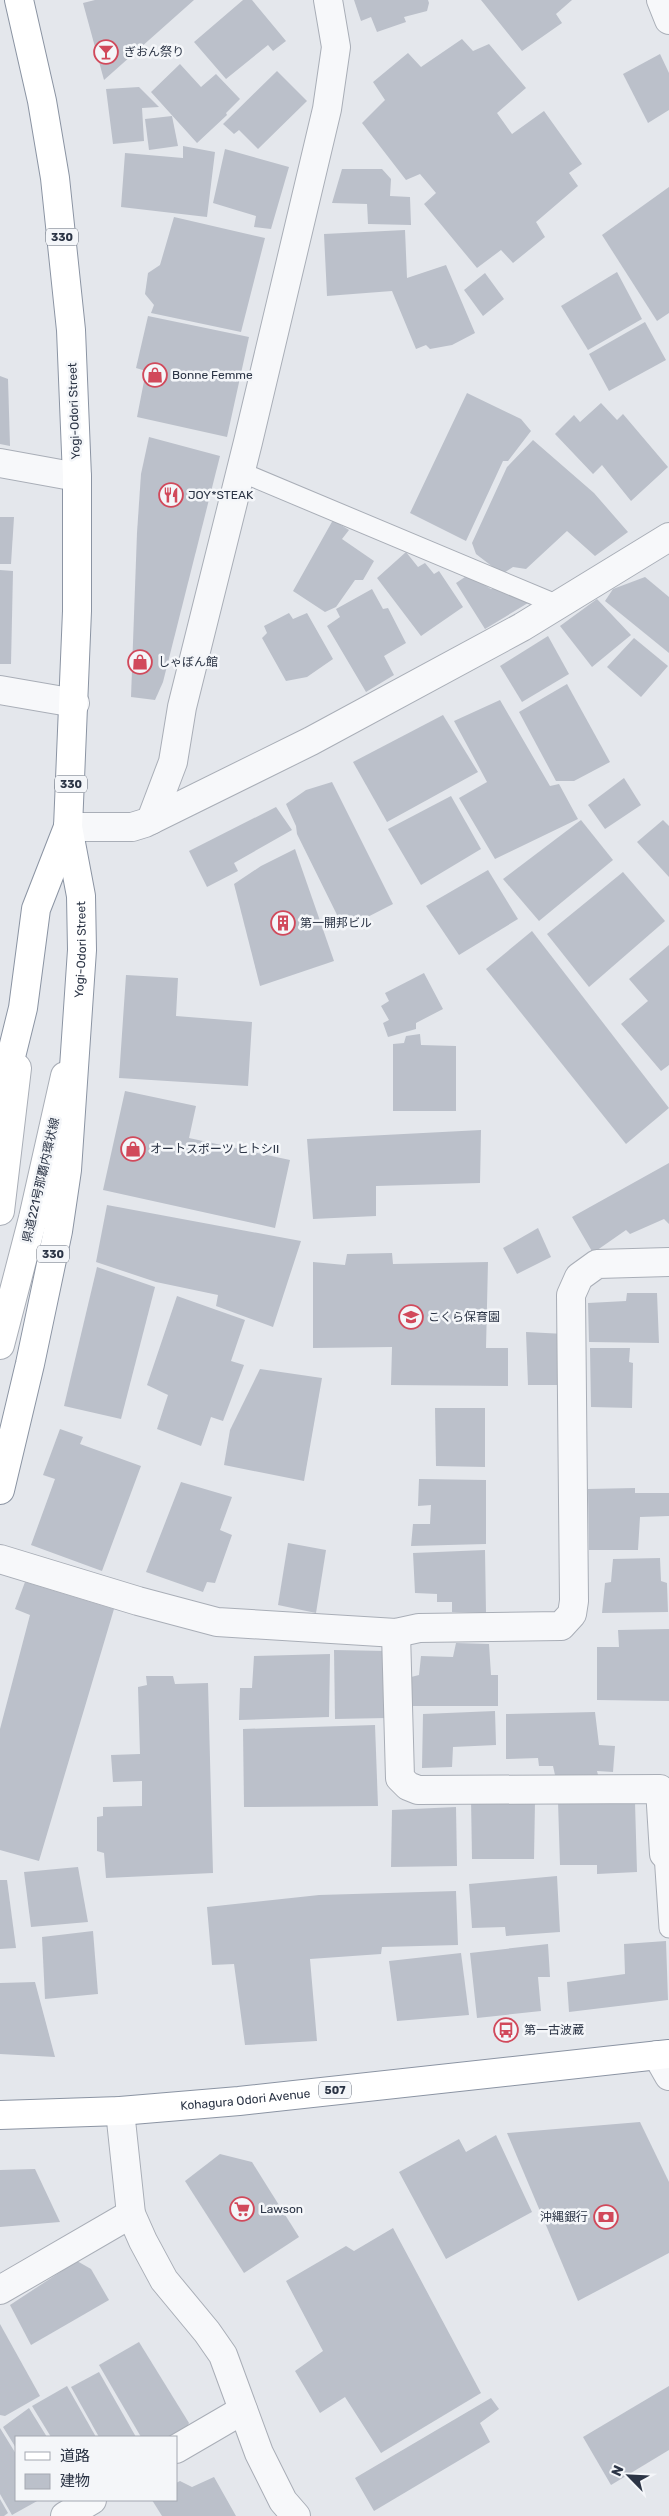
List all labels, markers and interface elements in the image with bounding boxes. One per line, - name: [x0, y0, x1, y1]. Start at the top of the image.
- bar icon: ぎおん祭り: [93, 39, 119, 65]
- place label: ぎおん祭り: [124, 45, 184, 59]
- road number: 330: [46, 228, 78, 246]
- street label: Yogi-Odori Street: [65, 362, 83, 460]
- shop icon: Bonne Femme: [142, 362, 168, 388]
- place label: Bonne Femme: [172, 368, 253, 382]
- restaurant icon: JOY*STEAK: [158, 482, 184, 508]
- place label: JOY*STEAK: [188, 488, 254, 502]
- shop icon: しゃぼん館: [127, 649, 153, 675]
- place label: しゃぼん館: [158, 655, 218, 669]
- road number: 330: [55, 776, 87, 792]
- street label: Yogi-Odori Street: [72, 901, 89, 998]
- building icon: 第一開邦ビル: [270, 910, 296, 936]
- place label: 第一開邦ビル: [300, 916, 372, 930]
- street label: 県道221号那覇内環状線: [20, 1116, 62, 1244]
- shop icon: オートスポーツ ヒトシII: [120, 1136, 146, 1162]
- place label: オートスポーツ ヒトシII: [150, 1142, 279, 1156]
- road number: 330: [37, 1246, 69, 1262]
- school or university icon: こくら保育園: [398, 1304, 424, 1330]
- place label: こくら保育園: [428, 1310, 500, 1324]
- bus stop icon: 第一古波蔵: [493, 2017, 519, 2043]
- place label: 第一古波蔵: [524, 2023, 584, 2037]
- road number: 507: [319, 2082, 351, 2098]
- street label: Kohagura Odori Avenue: [180, 2086, 311, 2113]
- supermarket icon: Lawson: [229, 2196, 255, 2222]
- place label: Lawson: [260, 2202, 303, 2216]
- bank icon: 沖縄銀行: [593, 2204, 619, 2230]
- place label: 沖縄銀行: [540, 2210, 588, 2224]
- legend: [15, 2436, 178, 2501]
- text: 道路: [60, 2447, 90, 2465]
- north arrow: [604, 2451, 654, 2501]
- text: N: [608, 2463, 627, 2479]
- text: 建物: [60, 2472, 90, 2490]

